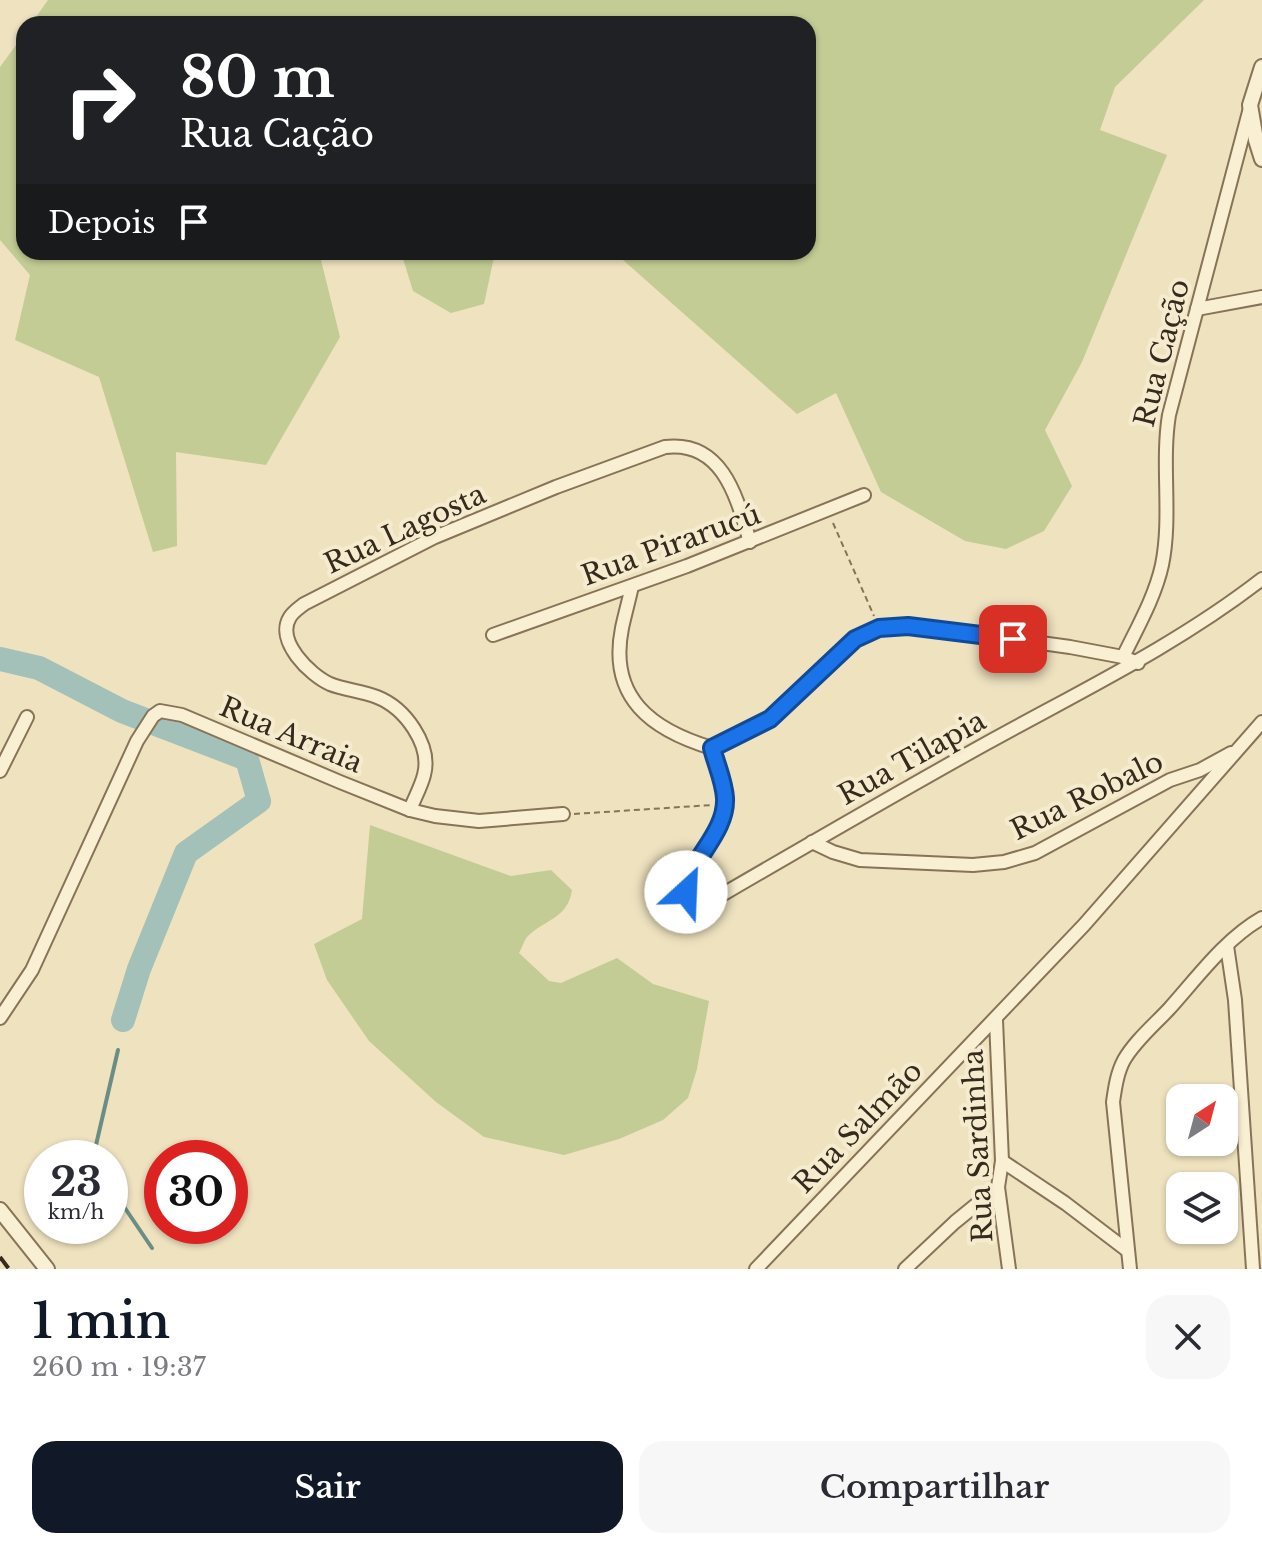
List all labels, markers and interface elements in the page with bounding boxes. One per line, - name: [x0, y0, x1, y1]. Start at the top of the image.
- text: 80 m: [180, 43, 335, 112]
- icon: right: [48, 48, 152, 152]
- text: Rua Cação: [180, 112, 374, 157]
- icon: arrive: [172, 200, 216, 244]
- text: Depois: [48, 204, 156, 241]
- street label: Rua Cação: [1127, 276, 1197, 430]
- street label: Rua Lagosta: [319, 476, 492, 582]
- street label: Rua Pirarucú: [577, 496, 765, 594]
- pin: [979, 605, 1047, 673]
- icon: arrive: [991, 617, 1035, 661]
- street label: Rua Arraia: [214, 689, 368, 781]
- street label: Rua Tilapia: [832, 703, 992, 813]
- street label: Rua Robalo: [1005, 744, 1169, 848]
- position arrow: [644, 850, 728, 934]
- street label: Rua Sardinha: [955, 1048, 1001, 1243]
- street label: Rua Salmão: [786, 1053, 930, 1201]
- north arrow: [1166, 1084, 1238, 1156]
- map controls: [1166, 1084, 1238, 1244]
- speed limit sign: 30: [144, 1140, 248, 1244]
- text: 23: [50, 1157, 102, 1207]
- button: layers: [1166, 1172, 1238, 1244]
- text: km/h: [48, 1200, 104, 1224]
- text: 1 min: [32, 1291, 170, 1351]
- button: close: [1146, 1295, 1230, 1379]
- text: 260 m · 19:37: [32, 1351, 206, 1383]
- button: Sair: [32, 1441, 623, 1533]
- button: Compartilhar: [639, 1441, 1230, 1533]

